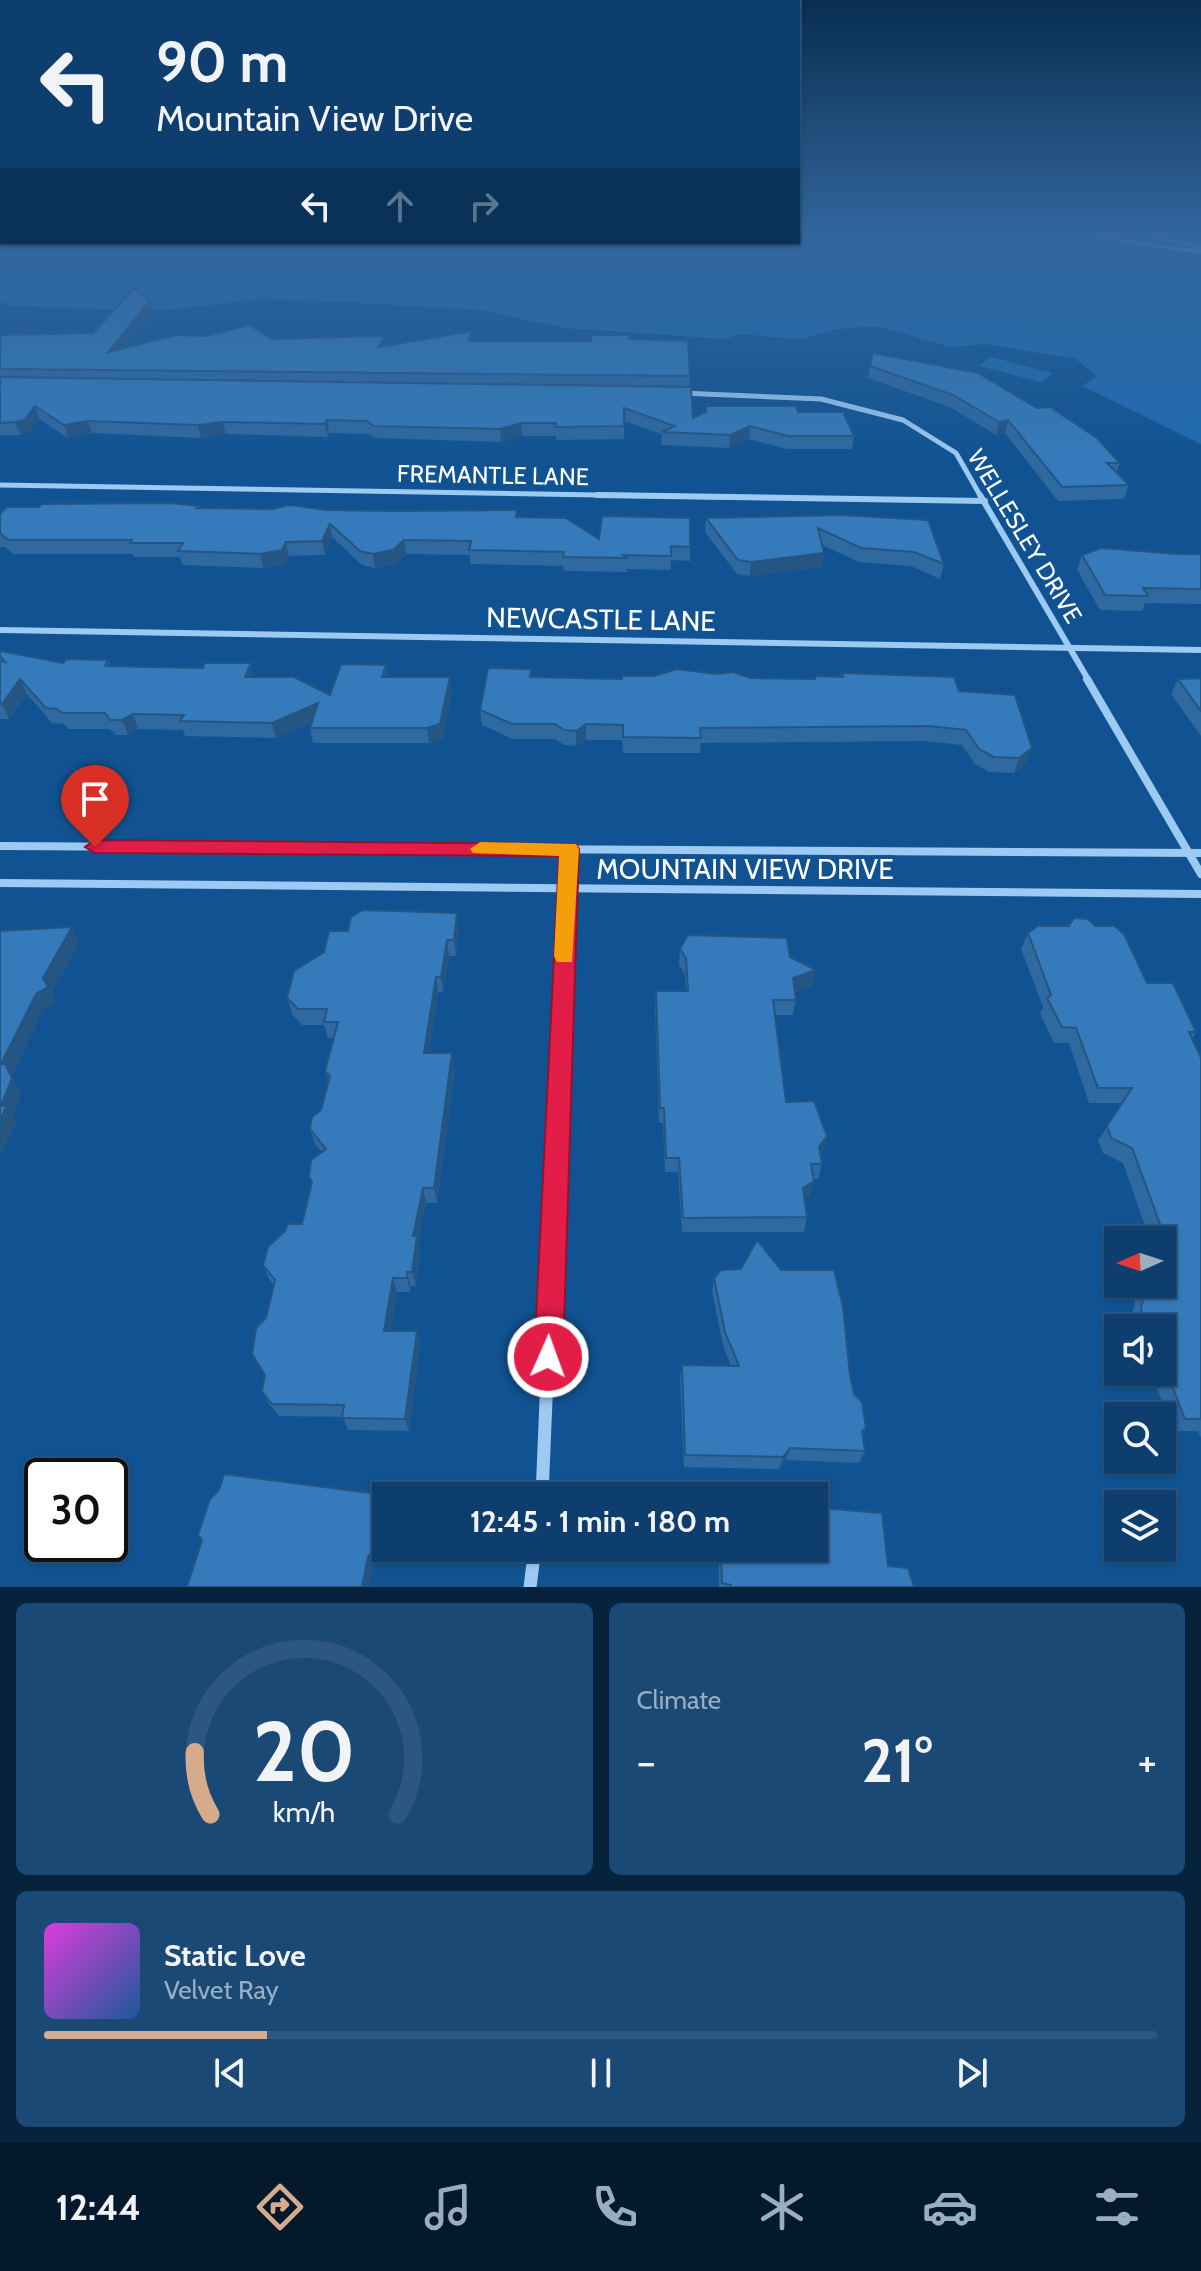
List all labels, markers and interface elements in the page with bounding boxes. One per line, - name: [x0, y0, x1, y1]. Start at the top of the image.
- text: 90 m: [156, 28, 288, 96]
- icon: left: [24, 32, 128, 136]
- text: Mountain View Drive: [156, 96, 473, 140]
- icon: left: [294, 184, 338, 228]
- icon: ahead: [378, 184, 422, 228]
- icon: right: [462, 184, 506, 228]
- street label: WELLESLEY DRIVE: [962, 444, 1088, 628]
- street label: FREMANTLE LANE: [397, 459, 589, 491]
- street label: NEWCASTLE LANE: [486, 600, 716, 638]
- pin: [61, 765, 129, 847]
- icon: arrive: [73, 777, 117, 821]
- street label: MOUNTAIN VIEW DRIVE: [596, 852, 894, 886]
- north arrow: [1104, 1226, 1176, 1298]
- map controls: [1104, 1226, 1176, 1562]
- button: sound: [1104, 1314, 1176, 1386]
- position arrow: [506, 1315, 590, 1399]
- button: search: [1104, 1402, 1176, 1474]
- speed limit sign: 30: [24, 1458, 128, 1562]
- button: layers: [1104, 1490, 1176, 1562]
- text: 12:45 · 1 min · 180 m: [470, 1503, 730, 1540]
- text: Climate: [637, 1684, 721, 1716]
- text: 20: [253, 1701, 356, 1802]
- text: 21°: [861, 1724, 932, 1797]
- text: −: [637, 1735, 656, 1788]
- text: +: [1138, 1735, 1157, 1788]
- text: km/h: [273, 1794, 336, 1829]
- text: Static Love: [164, 1937, 306, 1974]
- text: Velvet Ray: [164, 1974, 279, 2006]
- icon: previous: [208, 2051, 252, 2095]
- icon: pause: [579, 2051, 623, 2095]
- icon: next: [950, 2051, 994, 2095]
- icon: directions: [252, 2179, 308, 2235]
- icon: music: [420, 2179, 476, 2235]
- icon: phone: [587, 2179, 643, 2235]
- icon: climate: [754, 2179, 810, 2235]
- icon: car: [922, 2179, 978, 2235]
- icon: filters: [1089, 2179, 1145, 2235]
- text: 12:44: [56, 2185, 141, 2229]

